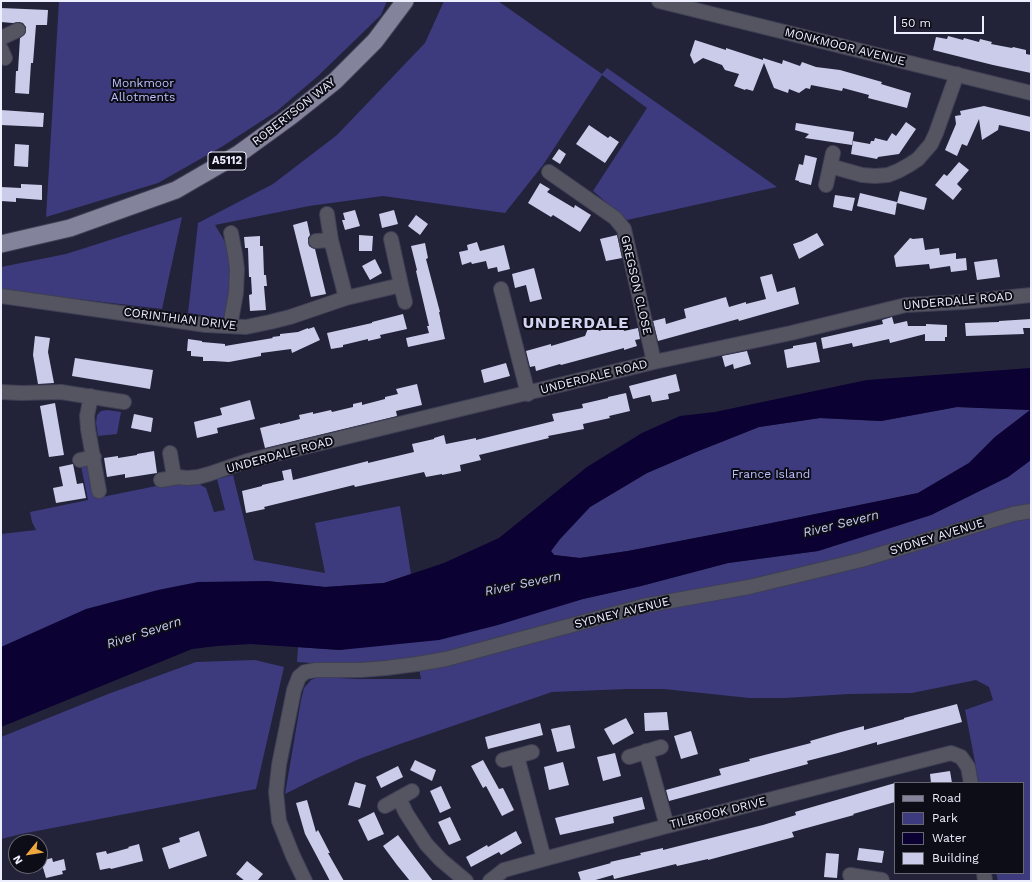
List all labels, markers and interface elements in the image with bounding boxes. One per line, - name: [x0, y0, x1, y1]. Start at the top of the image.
- scale bar: [896, 8, 986, 34]
- text: 50 m: [901, 16, 931, 30]
- street label: MONKMOOR AVENUE: [783, 25, 907, 69]
- street label: ROBERTSON WAY: [250, 75, 338, 149]
- park label: Monkmoor Allotments: [111, 76, 175, 104]
- road number: A5112: [208, 152, 246, 170]
- street label: GREGSON CLOSE: [618, 234, 654, 336]
- street label: UNDERDALE ROAD: [903, 289, 1013, 313]
- street label: CORINTHIAN DRIVE: [123, 305, 237, 333]
- district label: UNDERDALE: [523, 313, 629, 333]
- street label: UNDERDALE ROAD: [539, 357, 649, 397]
- street label: UNDERDALE ROAD: [225, 434, 335, 476]
- park label: France Island: [732, 467, 810, 481]
- water label: River Severn: [801, 507, 881, 541]
- street label: SYDNEY AVENUE: [888, 516, 986, 558]
- water label: River Severn: [483, 568, 563, 600]
- street label: SYDNEY AVENUE: [573, 594, 671, 632]
- water label: River Severn: [105, 614, 183, 652]
- legend: [894, 782, 1024, 874]
- text: Road: [932, 791, 961, 805]
- street label: TILBROOK DRIVE: [668, 794, 768, 832]
- text: Park: [932, 811, 958, 825]
- text: Water: [932, 831, 966, 845]
- north arrow: [8, 834, 48, 874]
- text: Building: [932, 851, 979, 865]
- text: N: [10, 853, 26, 867]

